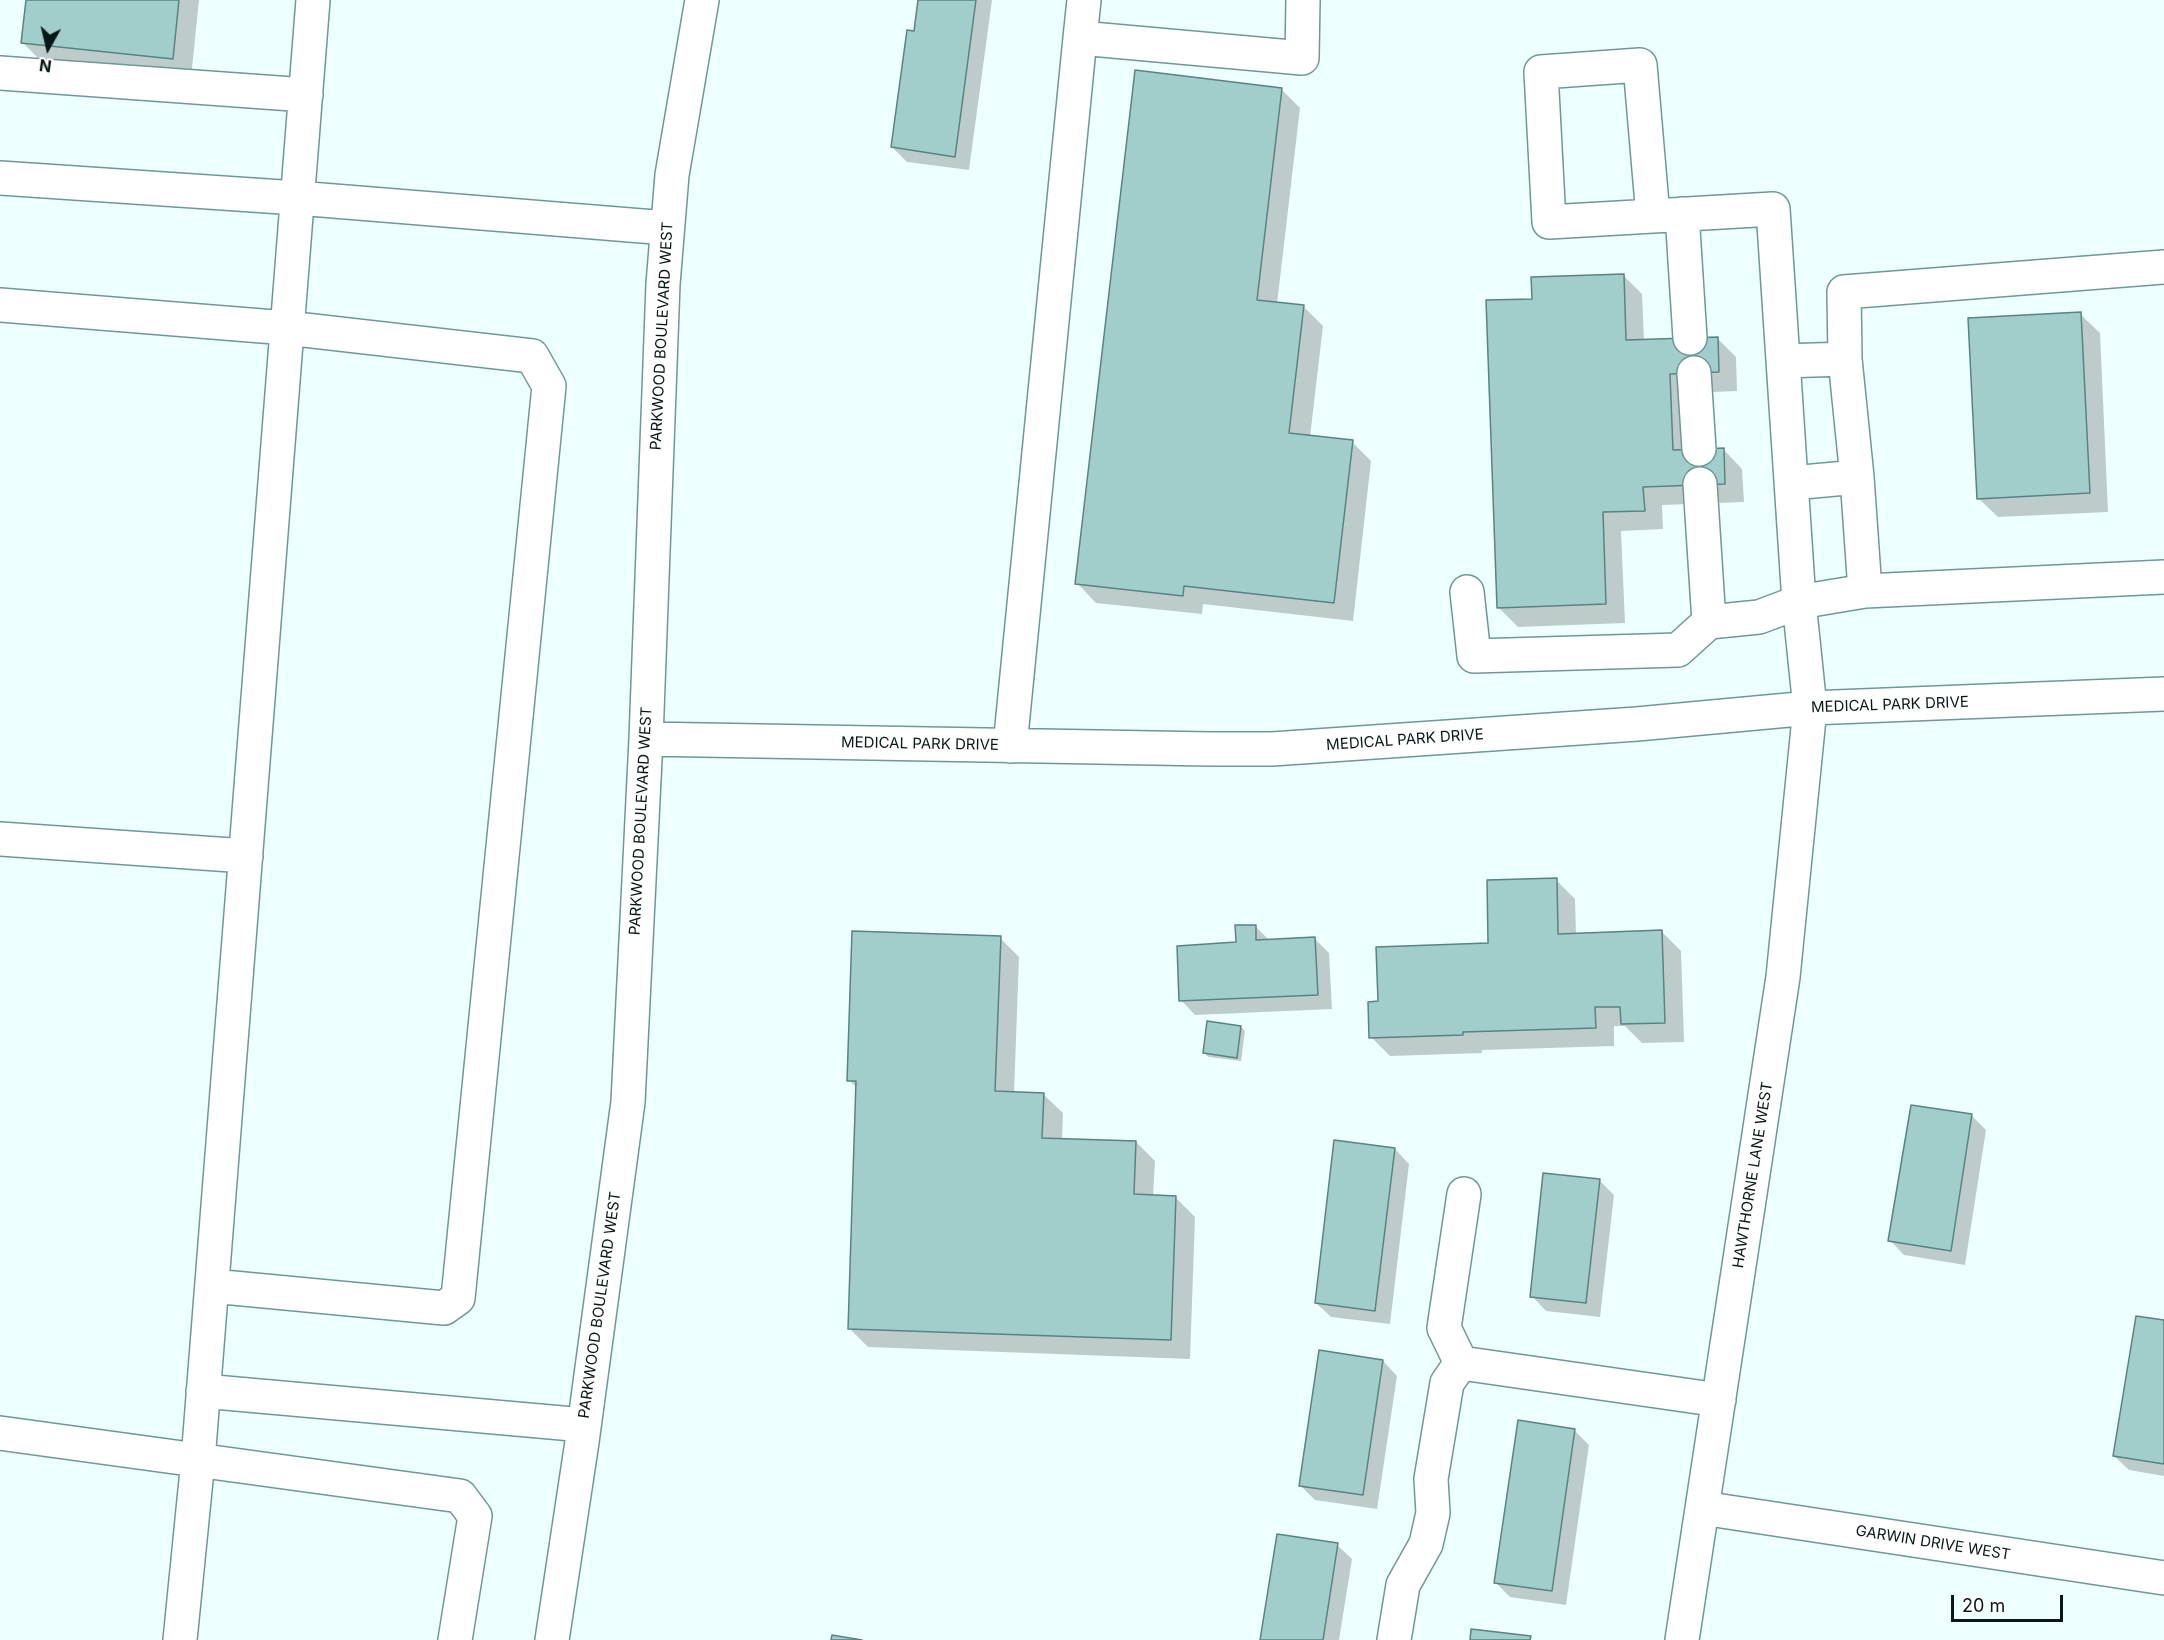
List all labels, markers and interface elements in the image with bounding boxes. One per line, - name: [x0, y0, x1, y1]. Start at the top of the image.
- north arrow: [18, 18, 78, 78]
- text: N: [38, 55, 53, 77]
- street label: PARKWOOD BOULEVARD WEST: [647, 221, 677, 451]
- street label: MEDICAL PARK DRIVE: [1811, 693, 1969, 717]
- street label: PARKWOOD BOULEVARD WEST: [626, 706, 656, 936]
- street label: MEDICAL PARK DRIVE: [1326, 726, 1484, 754]
- street label: MEDICAL PARK DRIVE: [841, 734, 999, 754]
- street label: HAWTHORNE LANE WEST: [1729, 1081, 1777, 1269]
- street label: PARKWOOD BOULEVARD WEST: [575, 1190, 625, 1420]
- street label: GARWIN DRIVE WEST: [1854, 1522, 2012, 1564]
- scale bar: [1954, 1583, 2066, 1621]
- text: 20 m: [1962, 1595, 2005, 1616]

